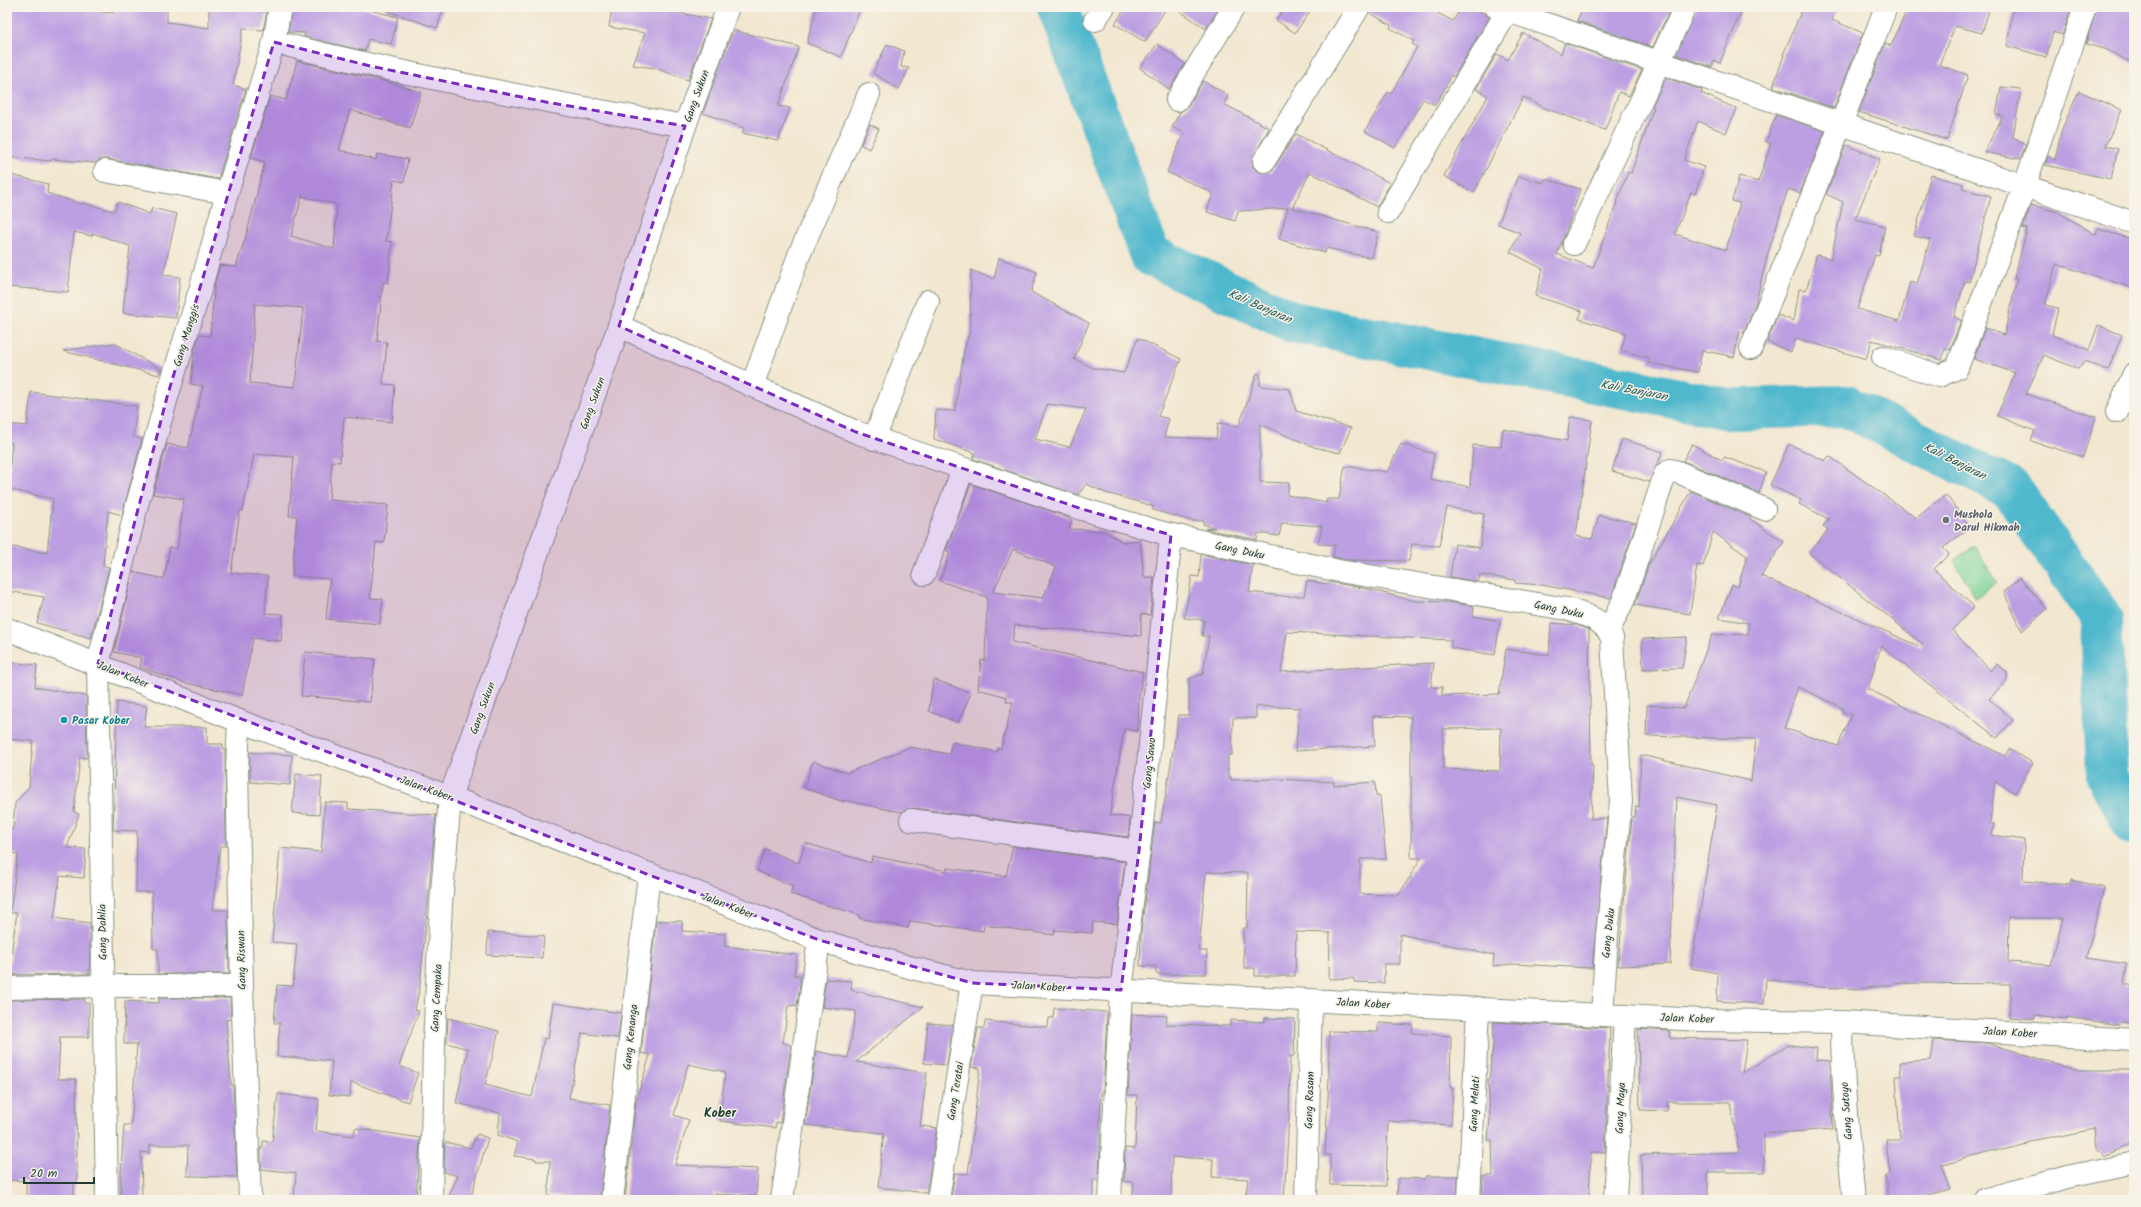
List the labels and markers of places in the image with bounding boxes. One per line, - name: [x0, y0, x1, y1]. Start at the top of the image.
- place label: Mushola Darul Hikmah: [1954, 506, 2020, 537]
- marker: Mushola Darul Hikmah: [1941, 515, 1951, 525]
- place label: Pasar Kober: [72, 712, 131, 730]
- marker: Pasar Kober: [59, 715, 69, 725]

